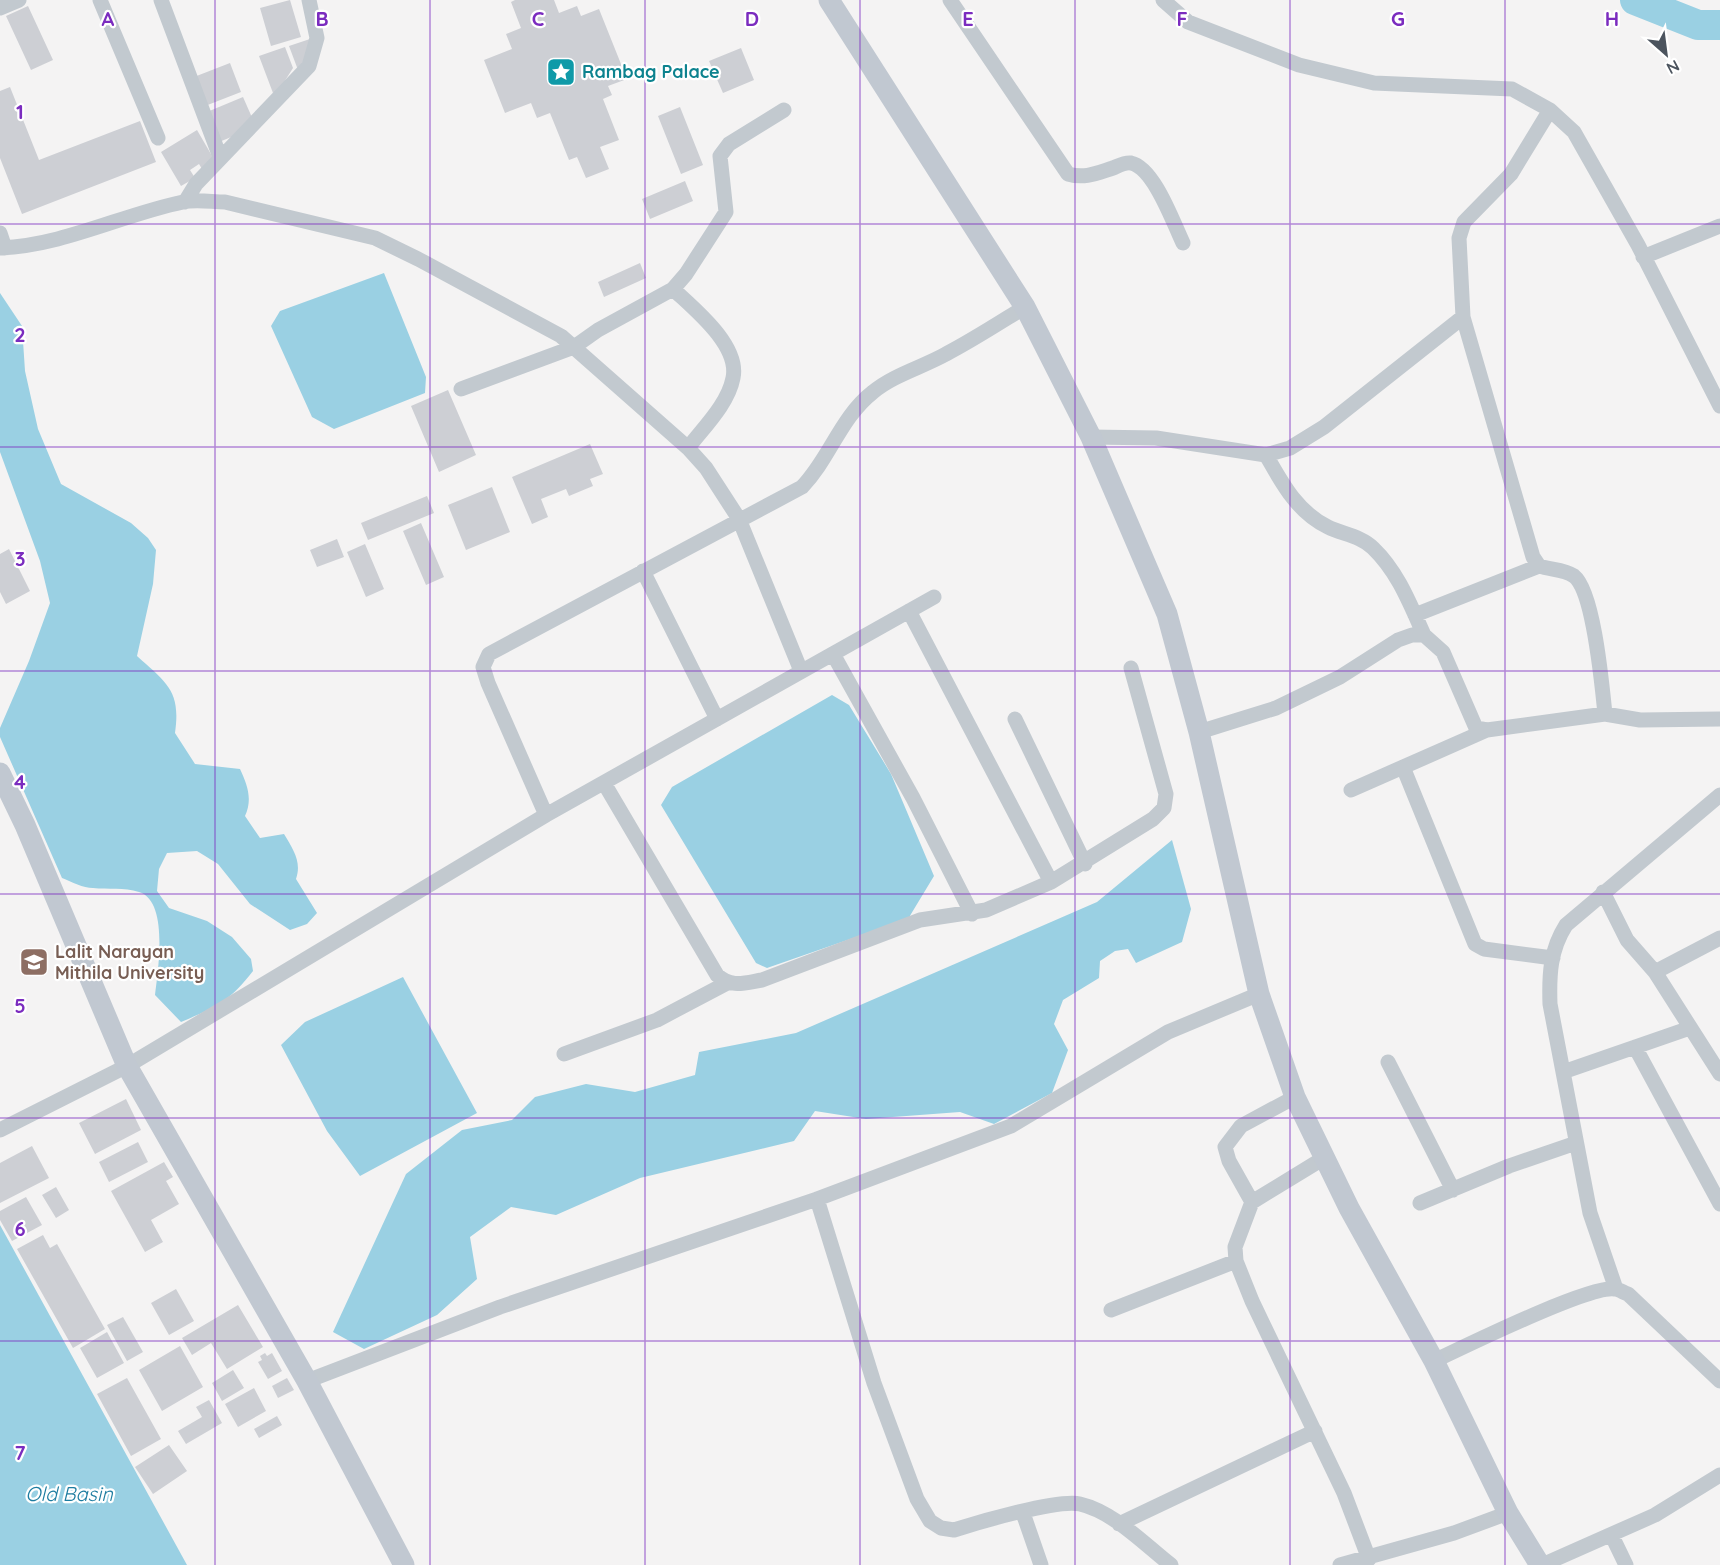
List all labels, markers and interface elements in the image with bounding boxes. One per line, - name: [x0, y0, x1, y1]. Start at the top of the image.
- text: A: [102, 6, 115, 31]
- text: B: [315, 6, 329, 31]
- text: C: [532, 6, 545, 31]
- text: D: [745, 6, 759, 31]
- text: E: [962, 6, 974, 31]
- text: F: [1176, 6, 1188, 31]
- text: G: [1391, 6, 1405, 31]
- text: H: [1605, 6, 1619, 31]
- north arrow: [1636, 24, 1696, 84]
- place icon: Rambag Palace: [545, 56, 577, 88]
- text: N: [1663, 56, 1683, 79]
- place label: Rambag Palace: [582, 60, 720, 83]
- text: 1: [16, 99, 24, 124]
- text: 2: [14, 322, 26, 347]
- text: 3: [15, 546, 25, 571]
- text: 4: [14, 769, 26, 794]
- place label: Lalit Narayan Mithila University: [55, 940, 204, 984]
- school or university icon: Lalit Narayan Mithila University: [18, 946, 50, 978]
- text: 5: [14, 993, 26, 1018]
- text: 6: [14, 1216, 26, 1241]
- text: 7: [15, 1440, 26, 1465]
- water label: Old Basin: [25, 1481, 113, 1506]

